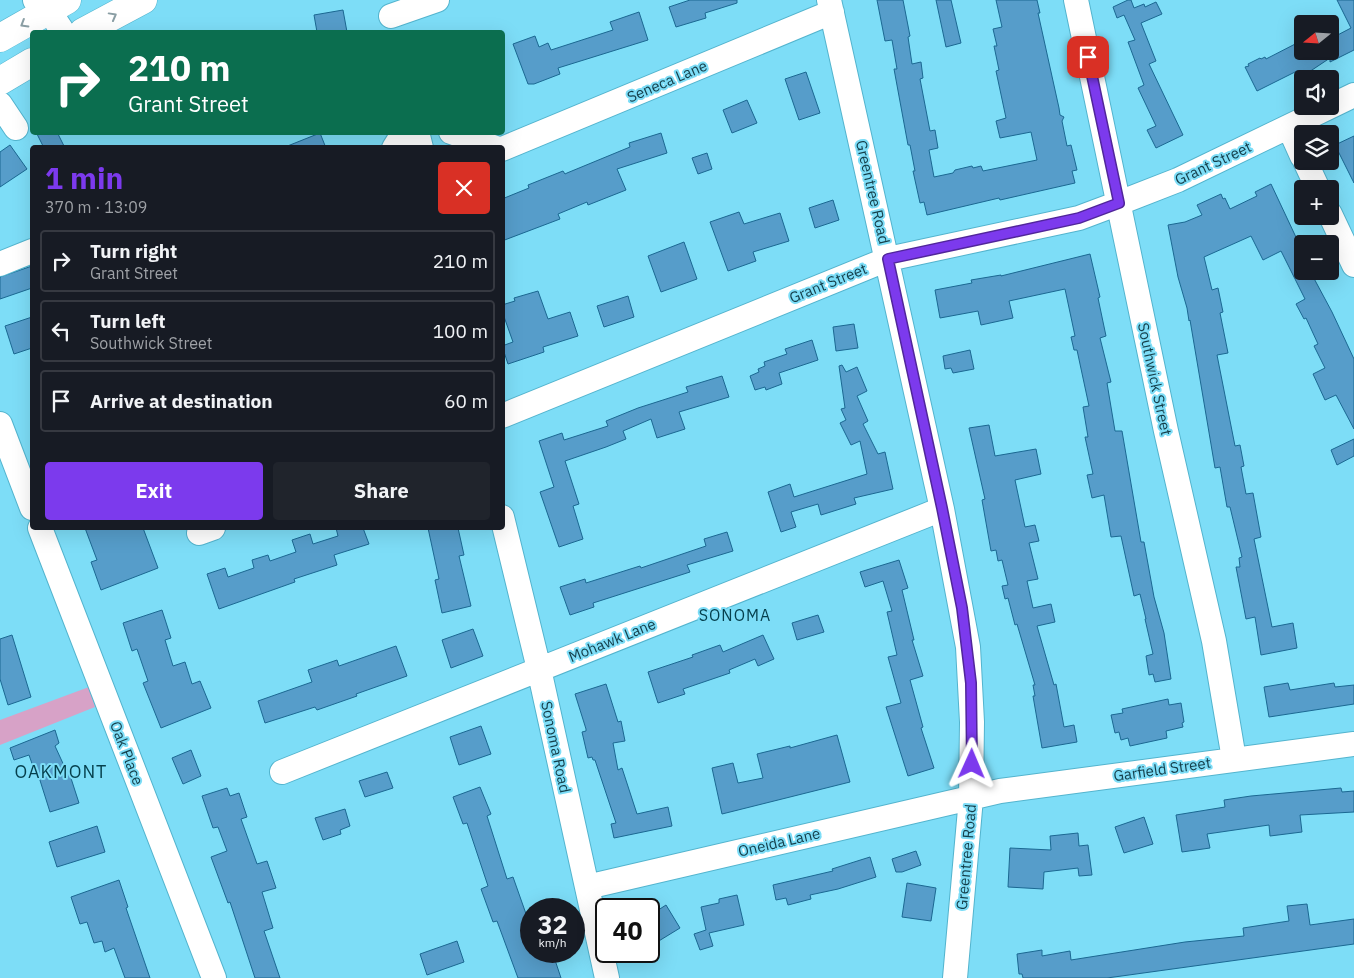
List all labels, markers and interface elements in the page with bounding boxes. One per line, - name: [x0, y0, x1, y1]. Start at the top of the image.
- one-way arrow: [108, 12, 117, 22]
- north arrow: [1294, 15, 1339, 60]
- map controls: [1294, 15, 1339, 280]
- one-way arrow: [21, 18, 30, 28]
- pin: [1067, 36, 1109, 78]
- icon: arrive: [1074, 43, 1102, 71]
- text: 210 m: [128, 45, 231, 91]
- icon: right: [45, 50, 110, 115]
- street label: Seneca Lane: [624, 56, 710, 106]
- button: sound: [1294, 70, 1339, 115]
- text: Grant Street: [128, 89, 249, 118]
- button: layers: [1294, 125, 1339, 170]
- street label: Grant Street: [1172, 137, 1254, 189]
- street label: Greentree Road: [852, 138, 894, 246]
- text: 1 min: [45, 158, 123, 197]
- button: close: [438, 162, 490, 214]
- button: +: [1294, 180, 1339, 225]
- text: 370 m · 13:09: [45, 197, 147, 217]
- button: −: [1294, 235, 1339, 280]
- text: Turn right: [90, 239, 177, 263]
- icon: right: [47, 247, 75, 275]
- text: 210 m: [433, 249, 488, 273]
- street label: Grant Street: [786, 259, 870, 307]
- text: Grant Street: [90, 263, 178, 283]
- text: Turn left: [90, 309, 166, 333]
- icon: left: [47, 317, 75, 345]
- text: 100 m: [433, 319, 488, 343]
- street label: Southwick Street: [1134, 321, 1176, 437]
- text: Southwick Street: [90, 333, 212, 353]
- icon: arrive: [47, 387, 75, 415]
- text: Arrive at destination: [90, 389, 273, 413]
- text: 60 m: [444, 389, 488, 413]
- button: Exit: [45, 462, 263, 520]
- button: Share: [273, 462, 490, 520]
- district label: SONOMA: [699, 605, 771, 625]
- street label: Mohawk Lane: [566, 614, 658, 666]
- street label: Sonoma Road: [537, 699, 575, 795]
- street label: Oak Place: [106, 718, 148, 788]
- position arrow: [945, 737, 997, 789]
- street label: Garfield Street: [1112, 753, 1212, 785]
- district label: OAKMONT: [15, 760, 107, 783]
- street label: Greentree Road: [952, 803, 980, 911]
- street label: Oneida Lane: [736, 823, 822, 861]
- speed limit sign: 40: [595, 898, 660, 963]
- text: 32: [537, 908, 568, 941]
- text: km/h: [538, 935, 567, 950]

